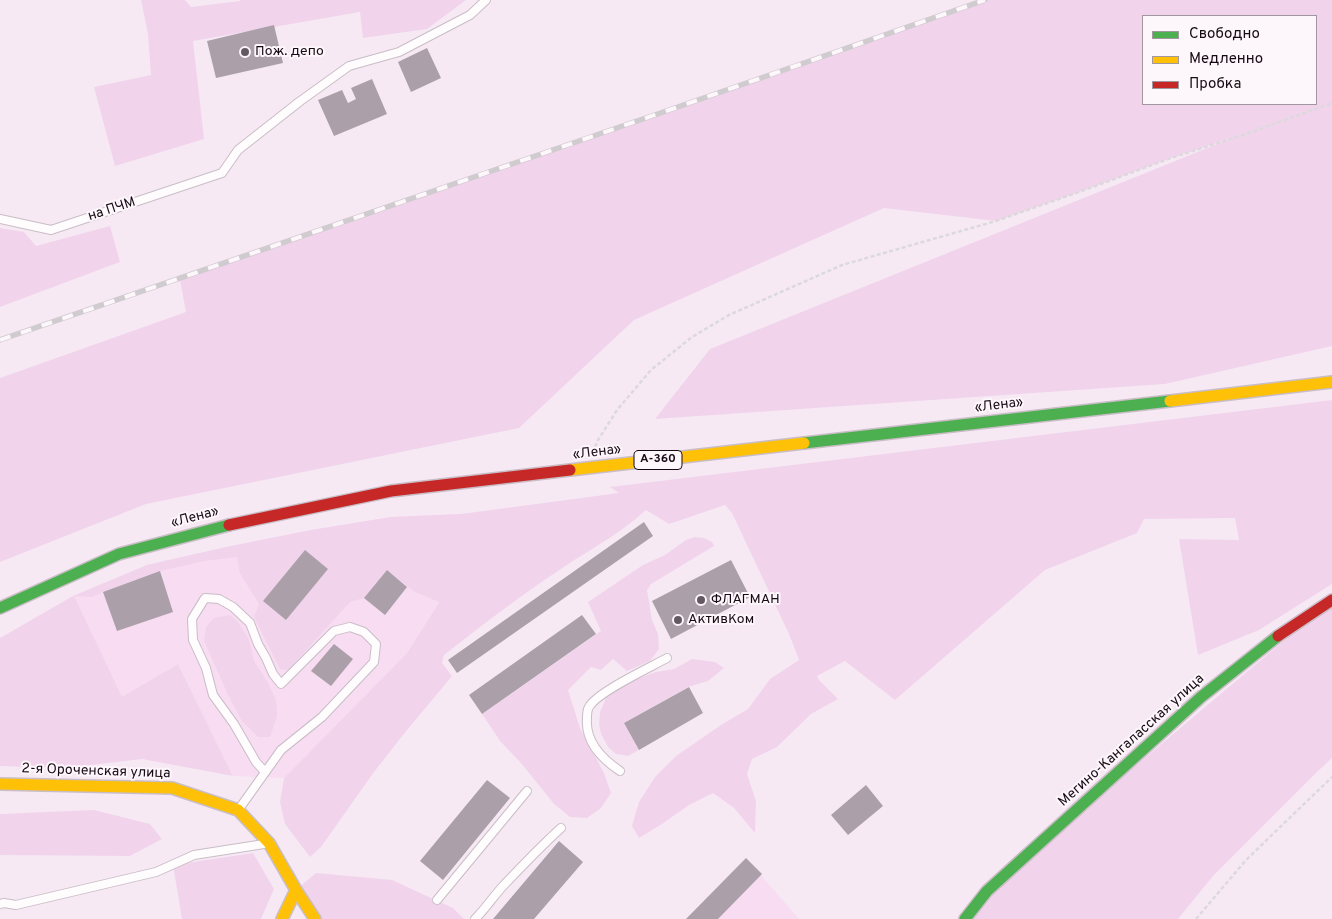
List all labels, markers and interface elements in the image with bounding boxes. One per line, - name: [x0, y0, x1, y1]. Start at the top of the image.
- legend: [1142, 15, 1317, 105]
- text: Свободно: [1189, 25, 1260, 44]
- place label: Пож. депо: [255, 44, 324, 60]
- marker: Пож. депо: [239, 46, 251, 58]
- text: Медленно: [1189, 50, 1263, 69]
- text: Пробка: [1189, 75, 1241, 94]
- street label: на ПЧМ: [86, 194, 138, 226]
- street label: «Лена»: [974, 395, 1024, 417]
- street label: «Лена»: [572, 442, 622, 464]
- road number: А-360: [634, 450, 682, 470]
- street label: «Лена»: [169, 504, 221, 532]
- place label: ФЛАГМАН: [711, 592, 780, 608]
- marker: ФЛАГМАН: [695, 594, 707, 606]
- place label: АктивКом: [688, 612, 754, 628]
- marker: АктивКом: [672, 614, 684, 626]
- street label: Мегино-Кангаласская улица: [1056, 671, 1208, 811]
- street label: 2-я Ороченская улица: [21, 761, 171, 783]

